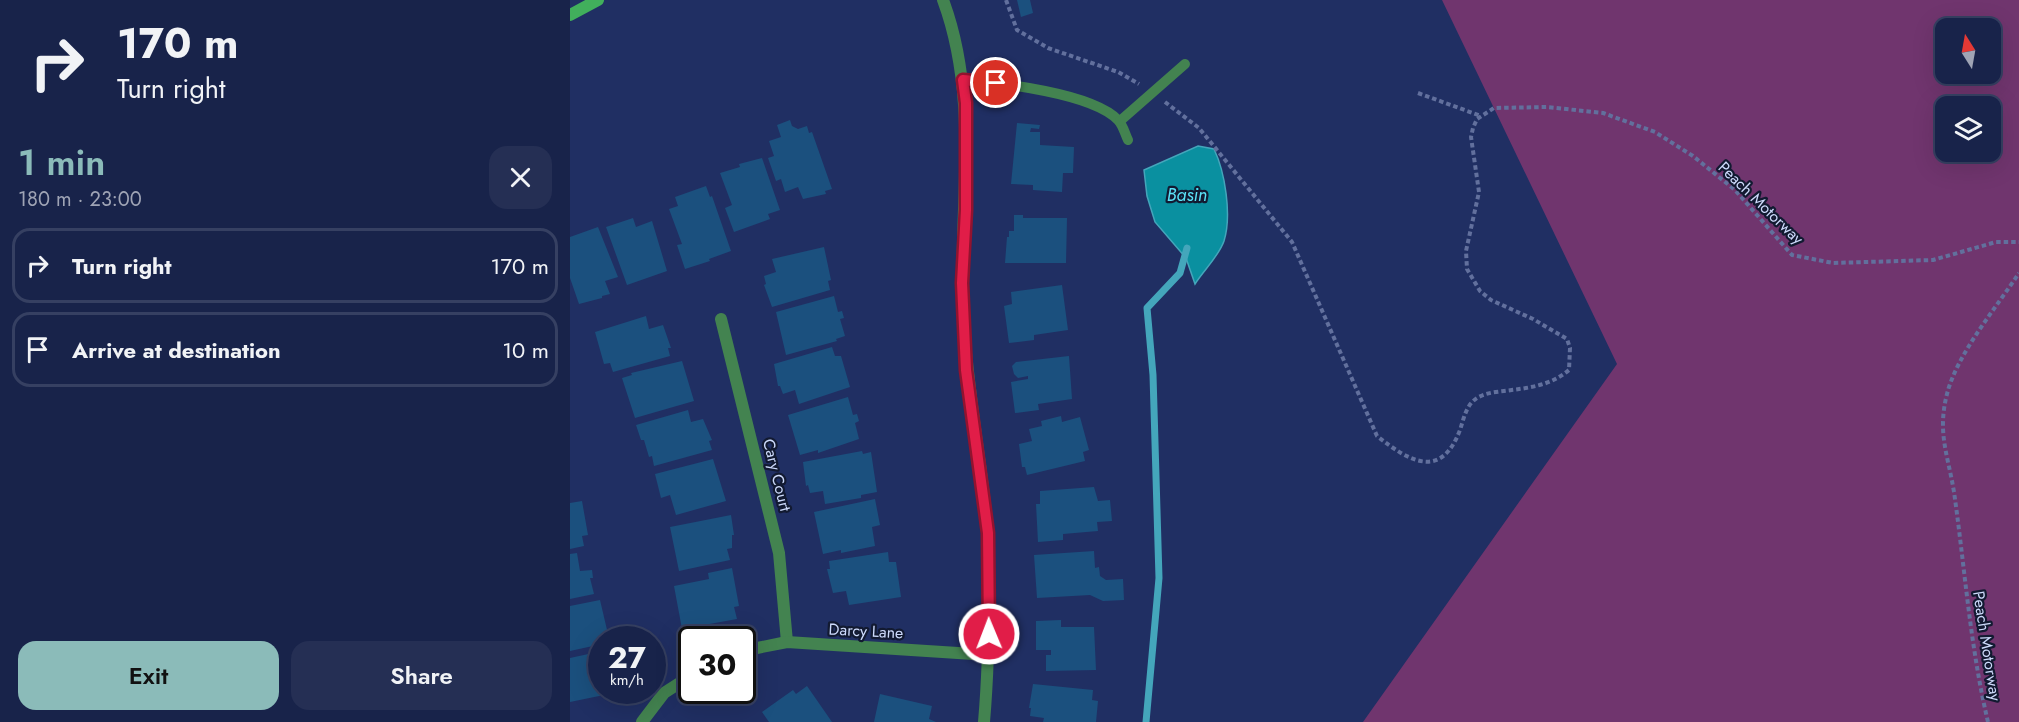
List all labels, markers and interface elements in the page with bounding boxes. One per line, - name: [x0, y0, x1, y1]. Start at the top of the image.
- text: 170 m: [117, 13, 239, 74]
- north arrow: [1935, 18, 2001, 84]
- map controls: [1935, 18, 2001, 162]
- icon: right: [18, 24, 96, 102]
- pin: [970, 57, 1021, 108]
- icon: arrive: [979, 66, 1012, 99]
- text: Turn right: [117, 69, 225, 108]
- button: layers: [1935, 96, 2001, 162]
- text: 1 min: [18, 136, 105, 188]
- button: close: [489, 146, 552, 209]
- street label: Peach Motorway: [1713, 156, 1810, 250]
- water label: Basin: [1167, 182, 1207, 208]
- text: 180 m · 23:00: [18, 185, 142, 214]
- icon: right: [21, 249, 54, 282]
- text: Turn right: [72, 250, 172, 282]
- text: 170 m: [491, 250, 549, 282]
- icon: arrive: [21, 333, 54, 366]
- text: Arrive at destination: [72, 334, 281, 366]
- text: 10 m: [502, 334, 549, 366]
- street label: Cary Court: [757, 436, 797, 514]
- street label: Peach Motorway: [1967, 589, 2007, 703]
- position arrow: [957, 602, 1021, 666]
- street label: Darcy Lane: [828, 618, 904, 644]
- speed limit sign: 30: [678, 626, 756, 704]
- text: 27: [608, 636, 646, 679]
- button: Exit: [18, 641, 279, 710]
- button: Share: [291, 641, 552, 710]
- text: km/h: [610, 669, 644, 691]

